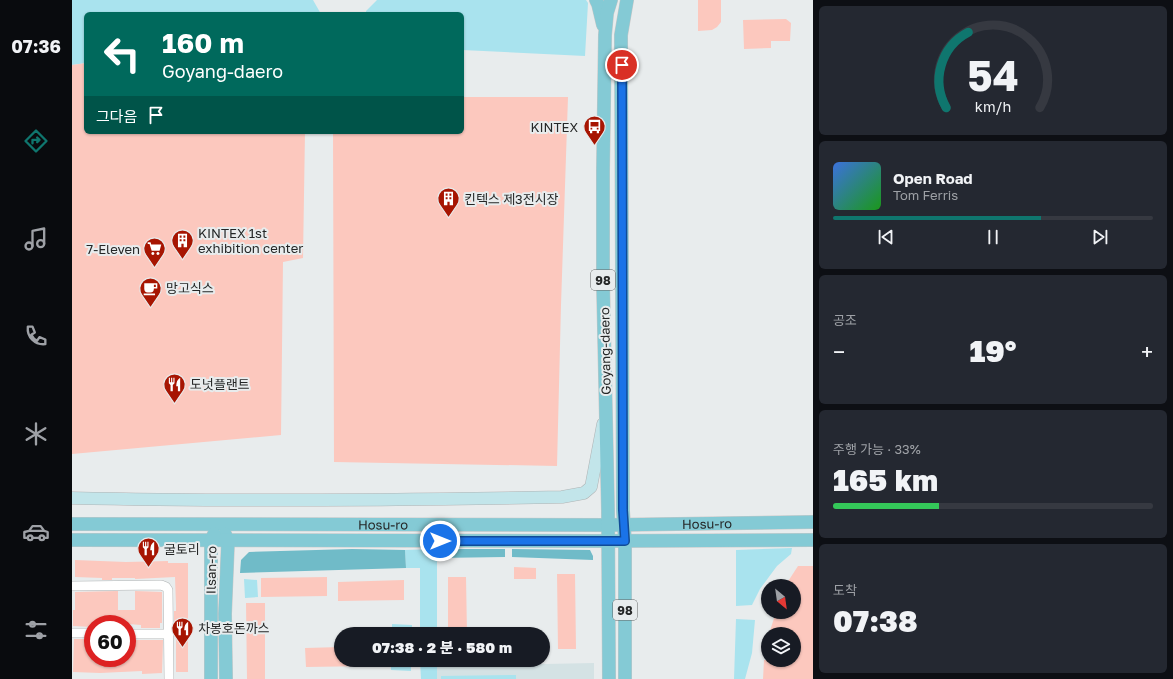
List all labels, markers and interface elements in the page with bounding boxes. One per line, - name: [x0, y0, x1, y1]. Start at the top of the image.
- text: 160 m: [162, 26, 244, 59]
- icon: left: [96, 28, 148, 80]
- text: 07:36: [11, 35, 61, 57]
- pin: [605, 48, 639, 82]
- text: 54: [967, 50, 1019, 100]
- icon: arrive: [611, 54, 633, 76]
- text: Goyang-daero: [162, 60, 283, 82]
- text: km/h: [975, 98, 1011, 115]
- icon: arrive: [145, 104, 167, 126]
- text: 그다음: [96, 107, 137, 125]
- bus stop icon: KINTEX: [581, 114, 607, 147]
- place label: KINTEX: [530, 119, 578, 135]
- icon: directions: [22, 127, 50, 155]
- text: Open Road: [893, 169, 973, 187]
- building icon: 킨텍스 제3전시장: [436, 186, 462, 219]
- text: Tom Ferris: [893, 187, 958, 203]
- place label: 킨텍스 제3전시장: [464, 191, 559, 207]
- icon: music: [22, 225, 50, 253]
- place label: KINTEX 1st exhibition center: [198, 225, 303, 256]
- icon: previous: [875, 226, 897, 248]
- icon: pause: [982, 226, 1004, 248]
- icon: next: [1089, 226, 1111, 248]
- building icon: KINTEX 1st exhibition center: [170, 227, 196, 260]
- supermarket icon: 7-Eleven: [142, 236, 168, 269]
- place label: 7-Eleven: [86, 241, 140, 257]
- road number: 98: [591, 270, 615, 290]
- cafe icon: 망고식스: [138, 275, 164, 308]
- place label: 망고식스: [166, 280, 214, 296]
- street label: Goyang-daero: [596, 307, 614, 395]
- text: 공조: [833, 312, 857, 328]
- icon: phone: [22, 322, 50, 350]
- text: 19°: [969, 333, 1017, 369]
- text: −: [833, 338, 845, 365]
- text: +: [1141, 338, 1153, 365]
- restaurant icon: 도넛플랜트: [161, 371, 187, 404]
- place label: 도넛플랜트: [190, 376, 250, 392]
- icon: climate: [22, 420, 50, 448]
- text: 주행 가능 · 33%: [833, 441, 921, 457]
- text: 165 km: [833, 462, 938, 498]
- street label: Hosu-ro: [682, 515, 732, 532]
- street label: Hosu-ro: [358, 517, 408, 533]
- icon: car: [22, 518, 50, 546]
- position arrow: [419, 520, 461, 562]
- restaurant icon: 굴토리: [135, 536, 161, 569]
- place label: 굴토리: [164, 541, 200, 557]
- street label: Ilsan-ro: [203, 546, 219, 594]
- north arrow: [761, 579, 801, 619]
- map controls: [761, 579, 801, 667]
- text: 도착: [833, 582, 857, 598]
- road number: 98: [613, 600, 637, 620]
- text: 07:38: [833, 603, 918, 639]
- speed limit sign: 60: [84, 615, 136, 667]
- restaurant icon: 차봉호돈까스: [169, 615, 195, 648]
- icon: filters: [22, 616, 50, 644]
- place label: 차봉호돈까스: [198, 620, 270, 636]
- button: layers: [761, 627, 801, 667]
- text: 07:38 · 2 분 · 580 m: [372, 638, 512, 656]

